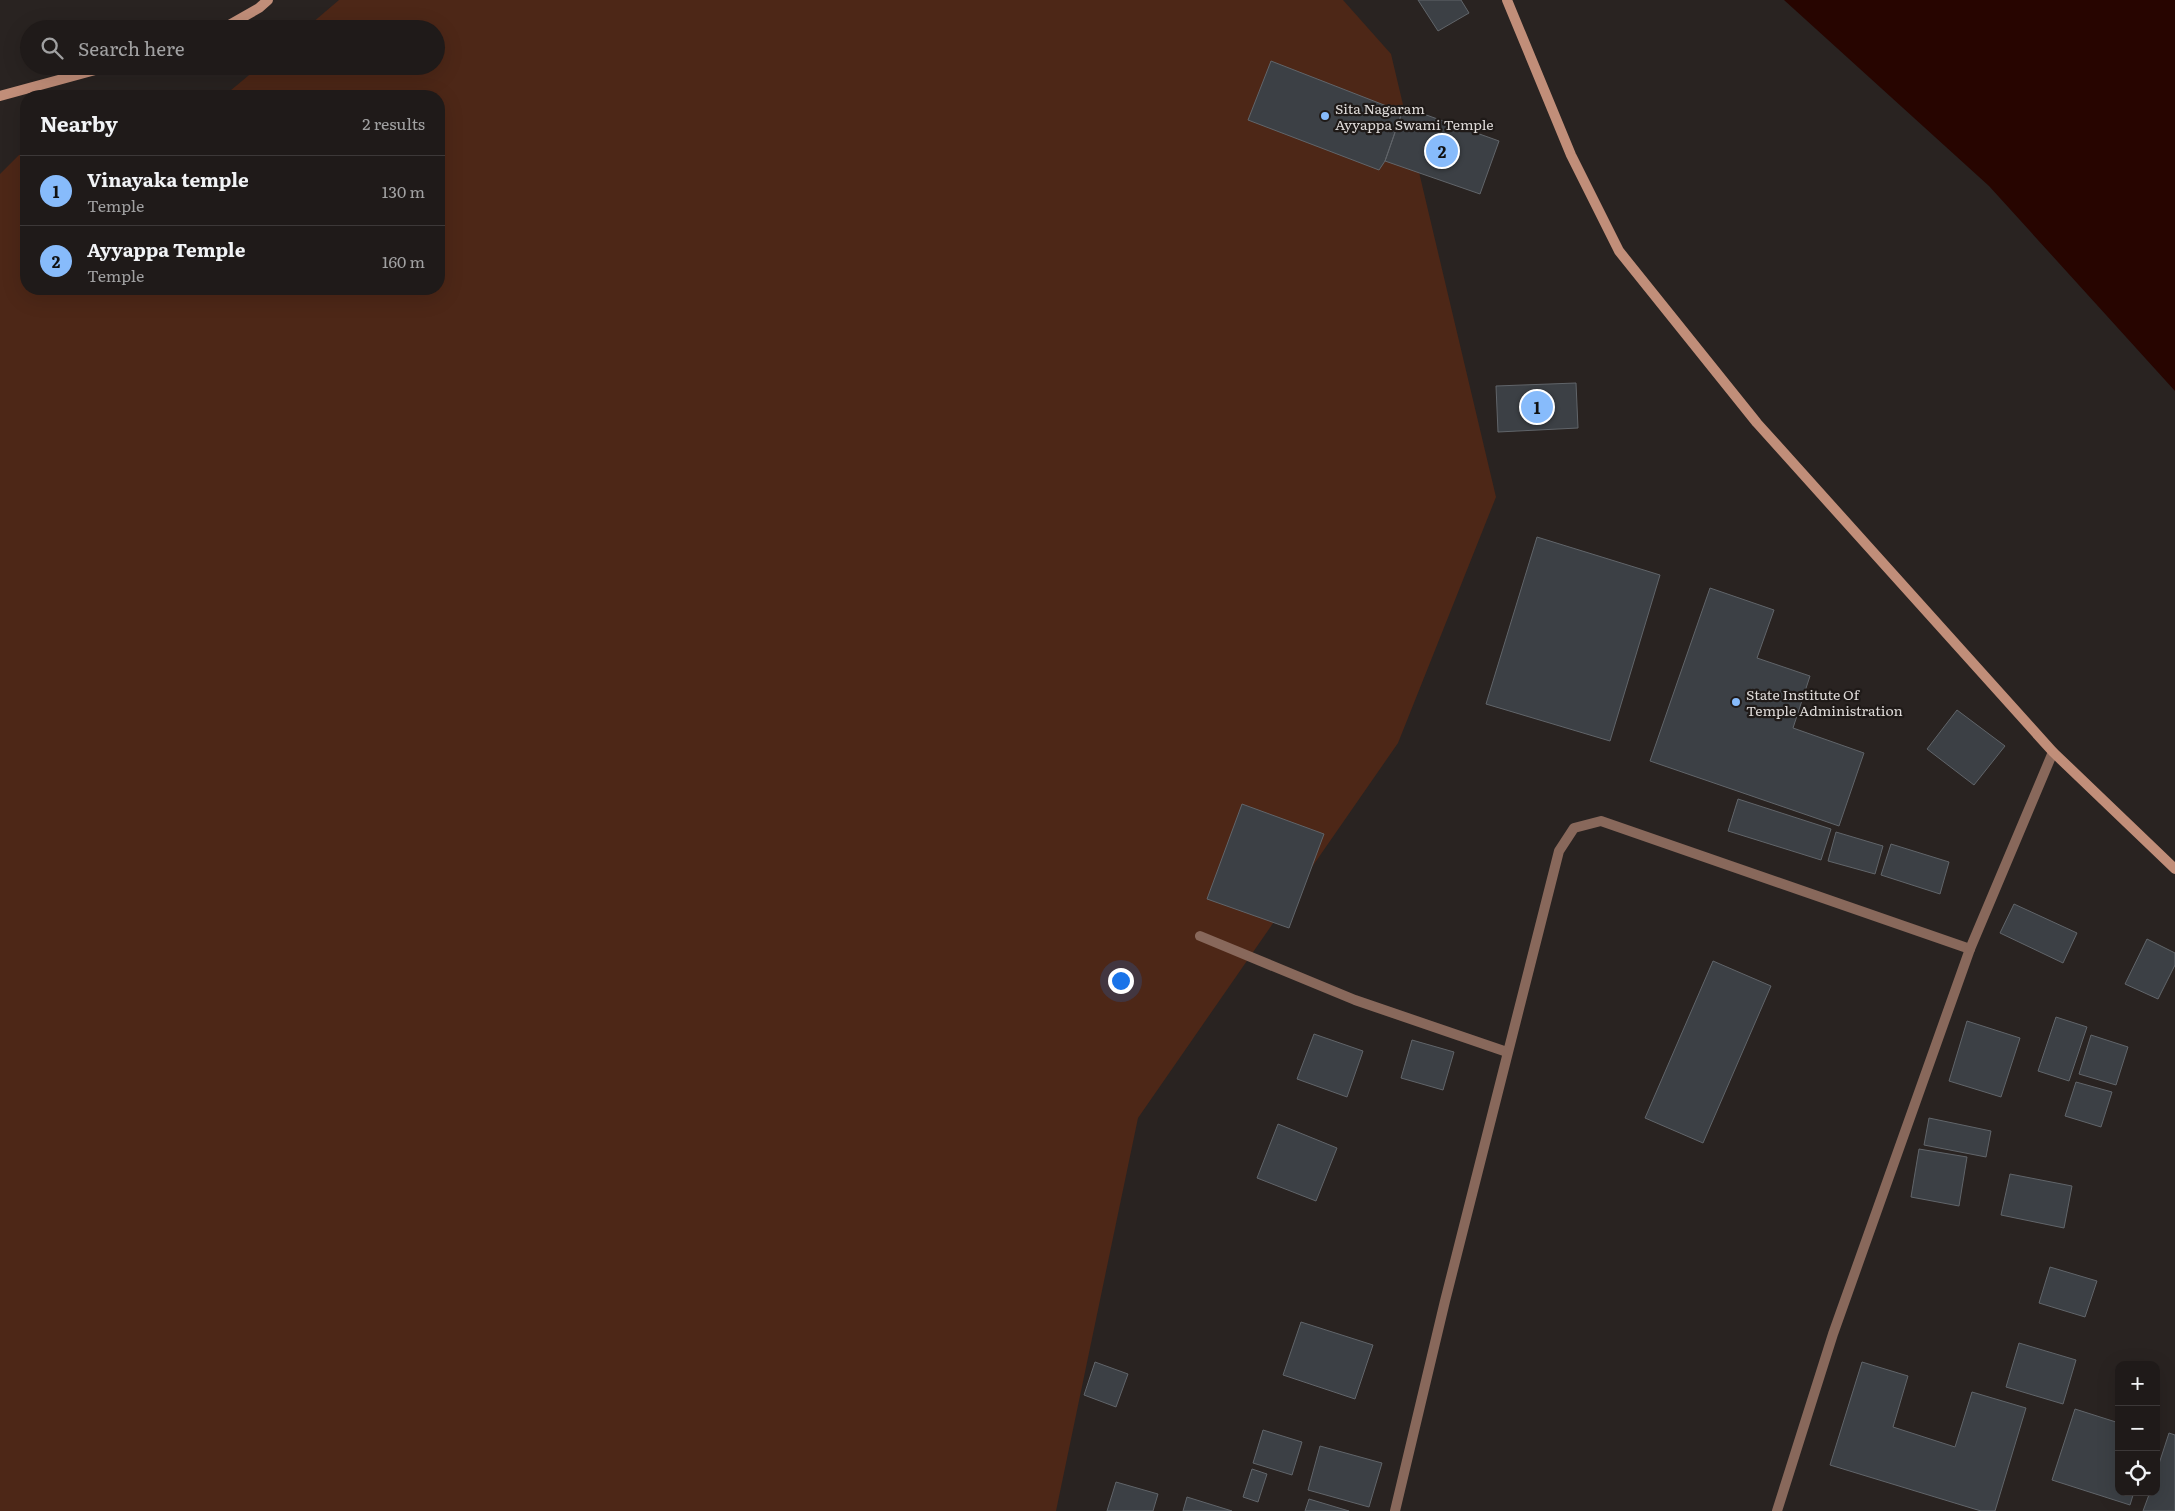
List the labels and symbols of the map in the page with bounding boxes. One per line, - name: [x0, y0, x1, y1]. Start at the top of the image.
- place label: Sita Nagaram Ayyappa Swami Temple: [1335, 98, 1494, 134]
- marker: Sita Nagaram Ayyappa Swami Temple: [1319, 110, 1331, 122]
- pin: 2: [1426, 132, 1458, 170]
- pin: 1: [1521, 388, 1553, 426]
- place label: State Institute Of Temple Administration: [1746, 684, 1903, 720]
- marker: State Institute Of Temple Administration: [1730, 696, 1742, 708]
- your location: [1108, 968, 1134, 994]

